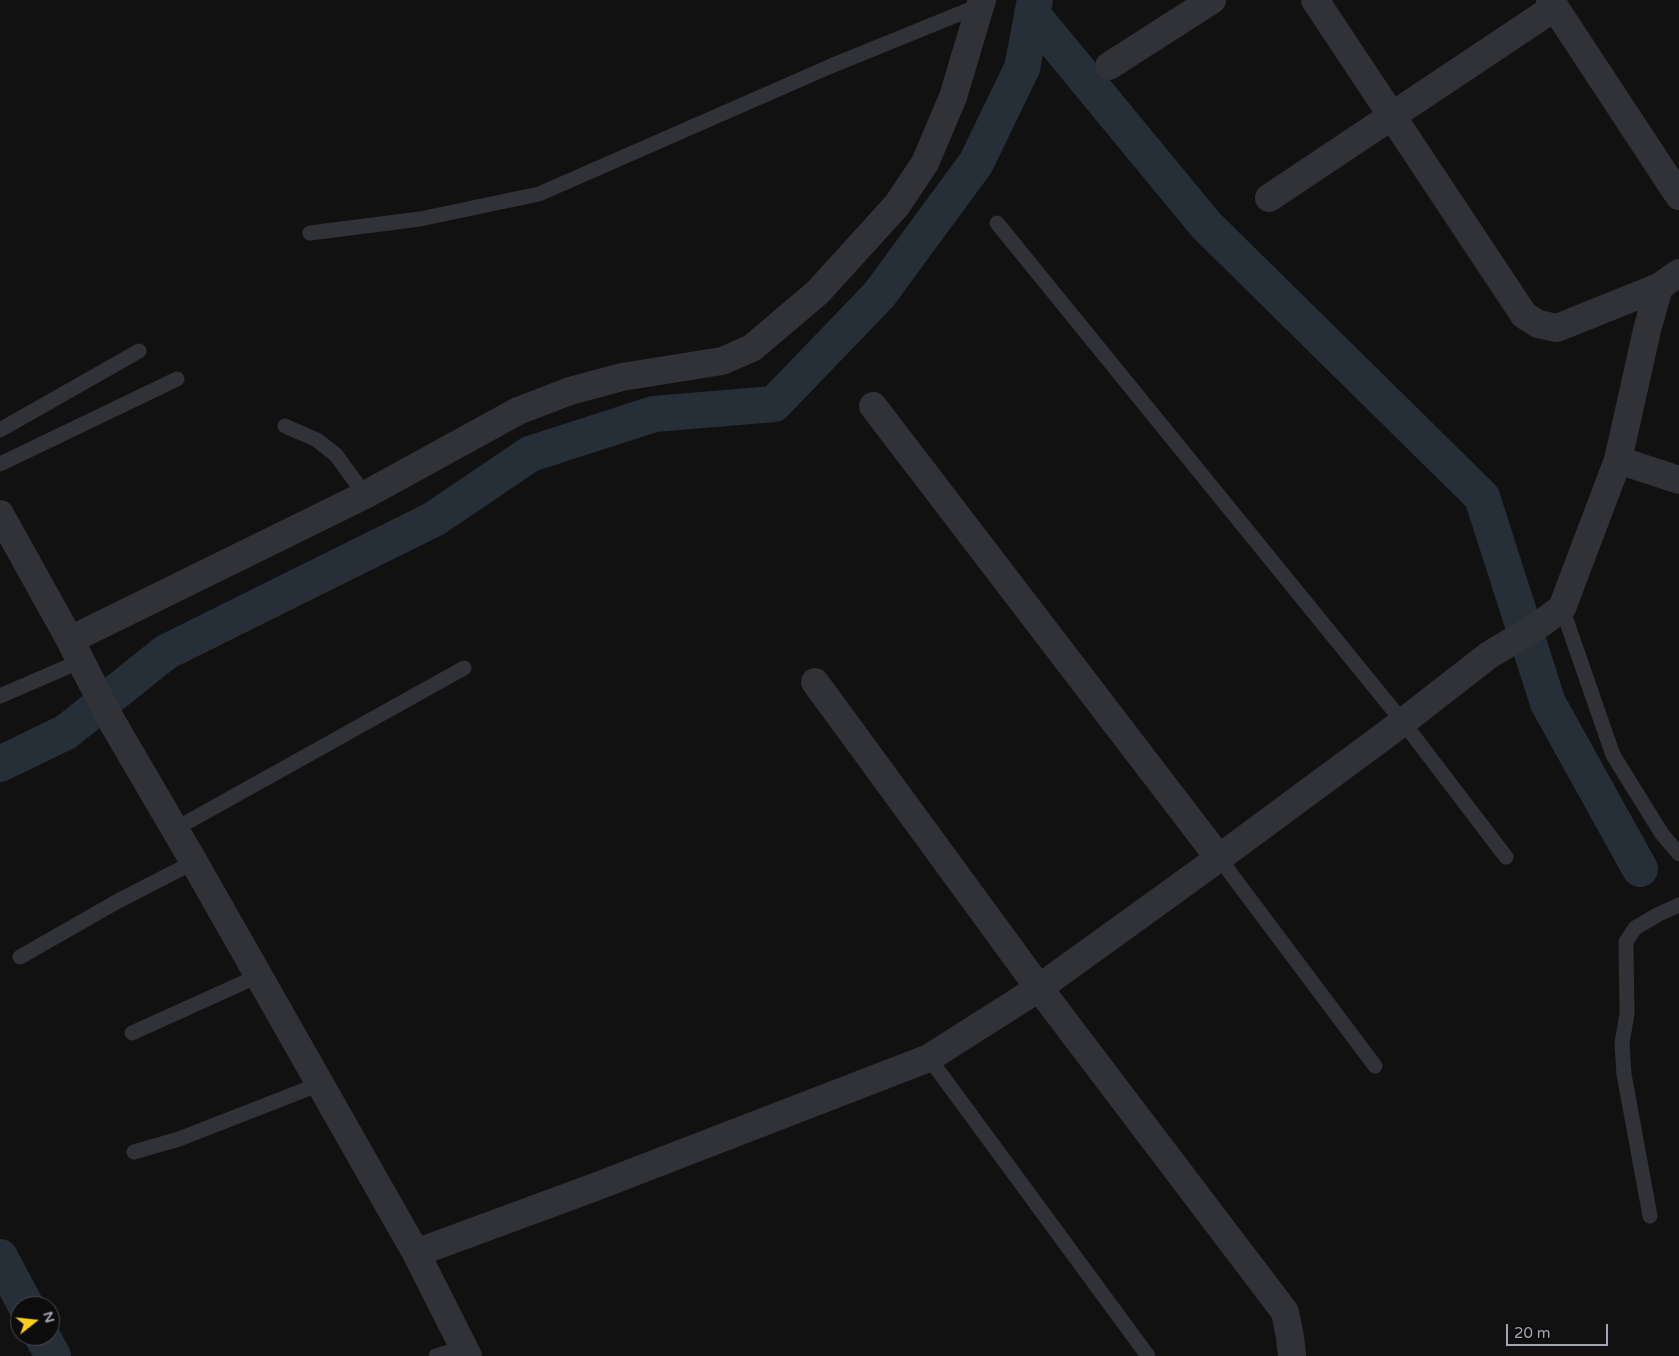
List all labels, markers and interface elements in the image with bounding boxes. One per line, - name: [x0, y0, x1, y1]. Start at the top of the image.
- north arrow: [10, 1296, 60, 1346]
- text: N: [39, 1309, 59, 1325]
- scale bar: [1509, 1314, 1612, 1346]
- text: 20 m: [1514, 1324, 1551, 1342]

